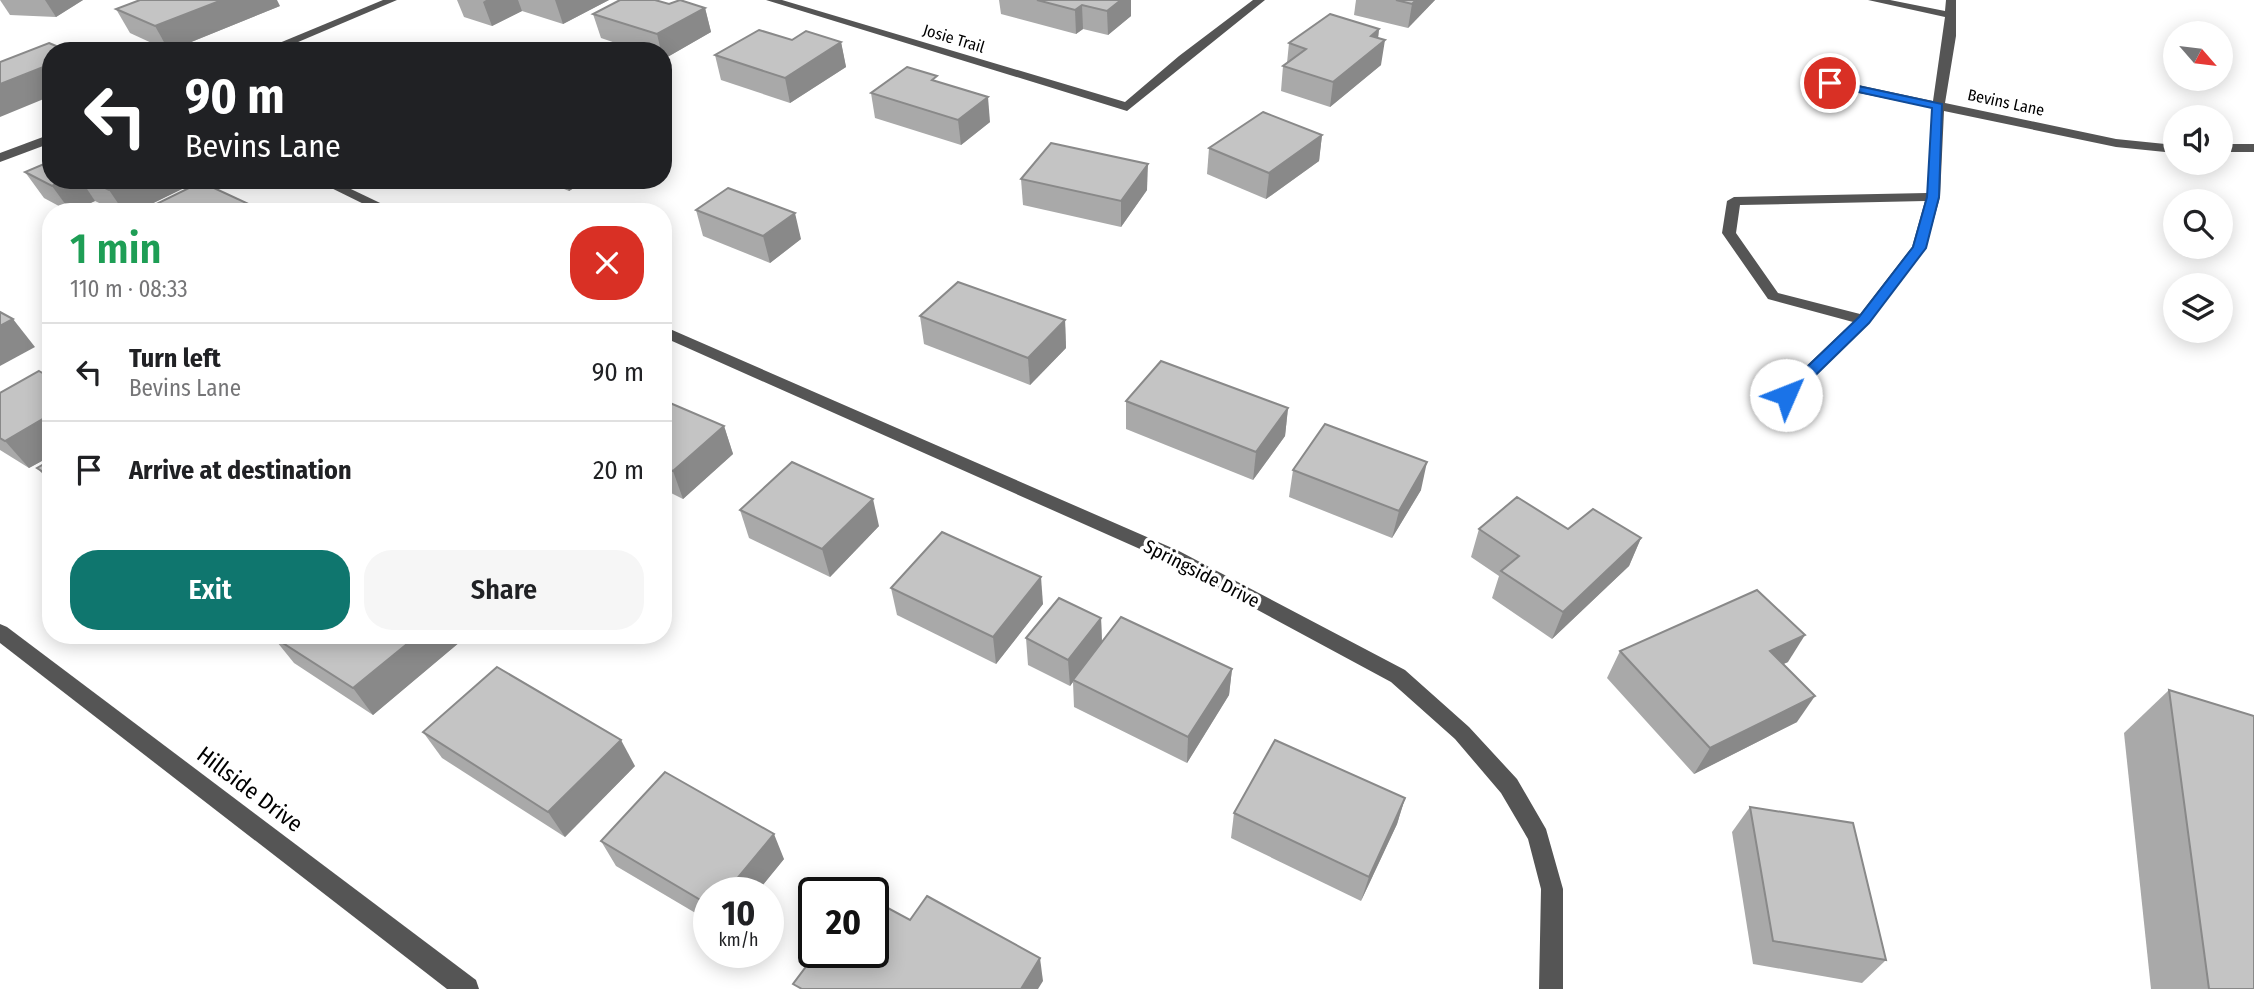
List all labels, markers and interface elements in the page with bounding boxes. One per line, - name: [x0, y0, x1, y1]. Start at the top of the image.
- street label: Josie Trail: [921, 20, 987, 57]
- north arrow: [2163, 21, 2233, 91]
- map controls: [2163, 21, 2233, 343]
- pin: [1800, 53, 1860, 113]
- icon: arrive: [1811, 64, 1849, 102]
- text: 90 m: [185, 67, 285, 126]
- icon: left: [70, 70, 161, 161]
- street label: Bevins Lane: [1966, 85, 2046, 120]
- button: sound: [2163, 105, 2233, 175]
- text: Bevins Lane: [185, 127, 341, 165]
- button: search: [2163, 189, 2233, 259]
- text: 1 min: [70, 224, 161, 274]
- button: close: [570, 226, 644, 300]
- button: layers: [2163, 273, 2233, 343]
- text: 110 m · 08:33: [70, 275, 188, 303]
- text: Turn left: [129, 343, 221, 374]
- icon: left: [70, 353, 108, 391]
- text: 90 m: [592, 357, 644, 388]
- position arrow: [1749, 358, 1823, 432]
- text: Bevins Lane: [129, 374, 241, 402]
- icon: arrive: [70, 451, 108, 489]
- text: Arrive at destination: [129, 455, 352, 486]
- text: 20 m: [593, 455, 644, 486]
- street label: Springside Drive: [1140, 534, 1264, 613]
- button: Exit: [70, 550, 350, 630]
- button: Share: [364, 550, 644, 630]
- street label: Hillside Drive: [192, 740, 308, 838]
- speed limit sign: 20: [798, 877, 889, 968]
- text: 10: [722, 892, 755, 934]
- text: km/h: [718, 929, 759, 951]

